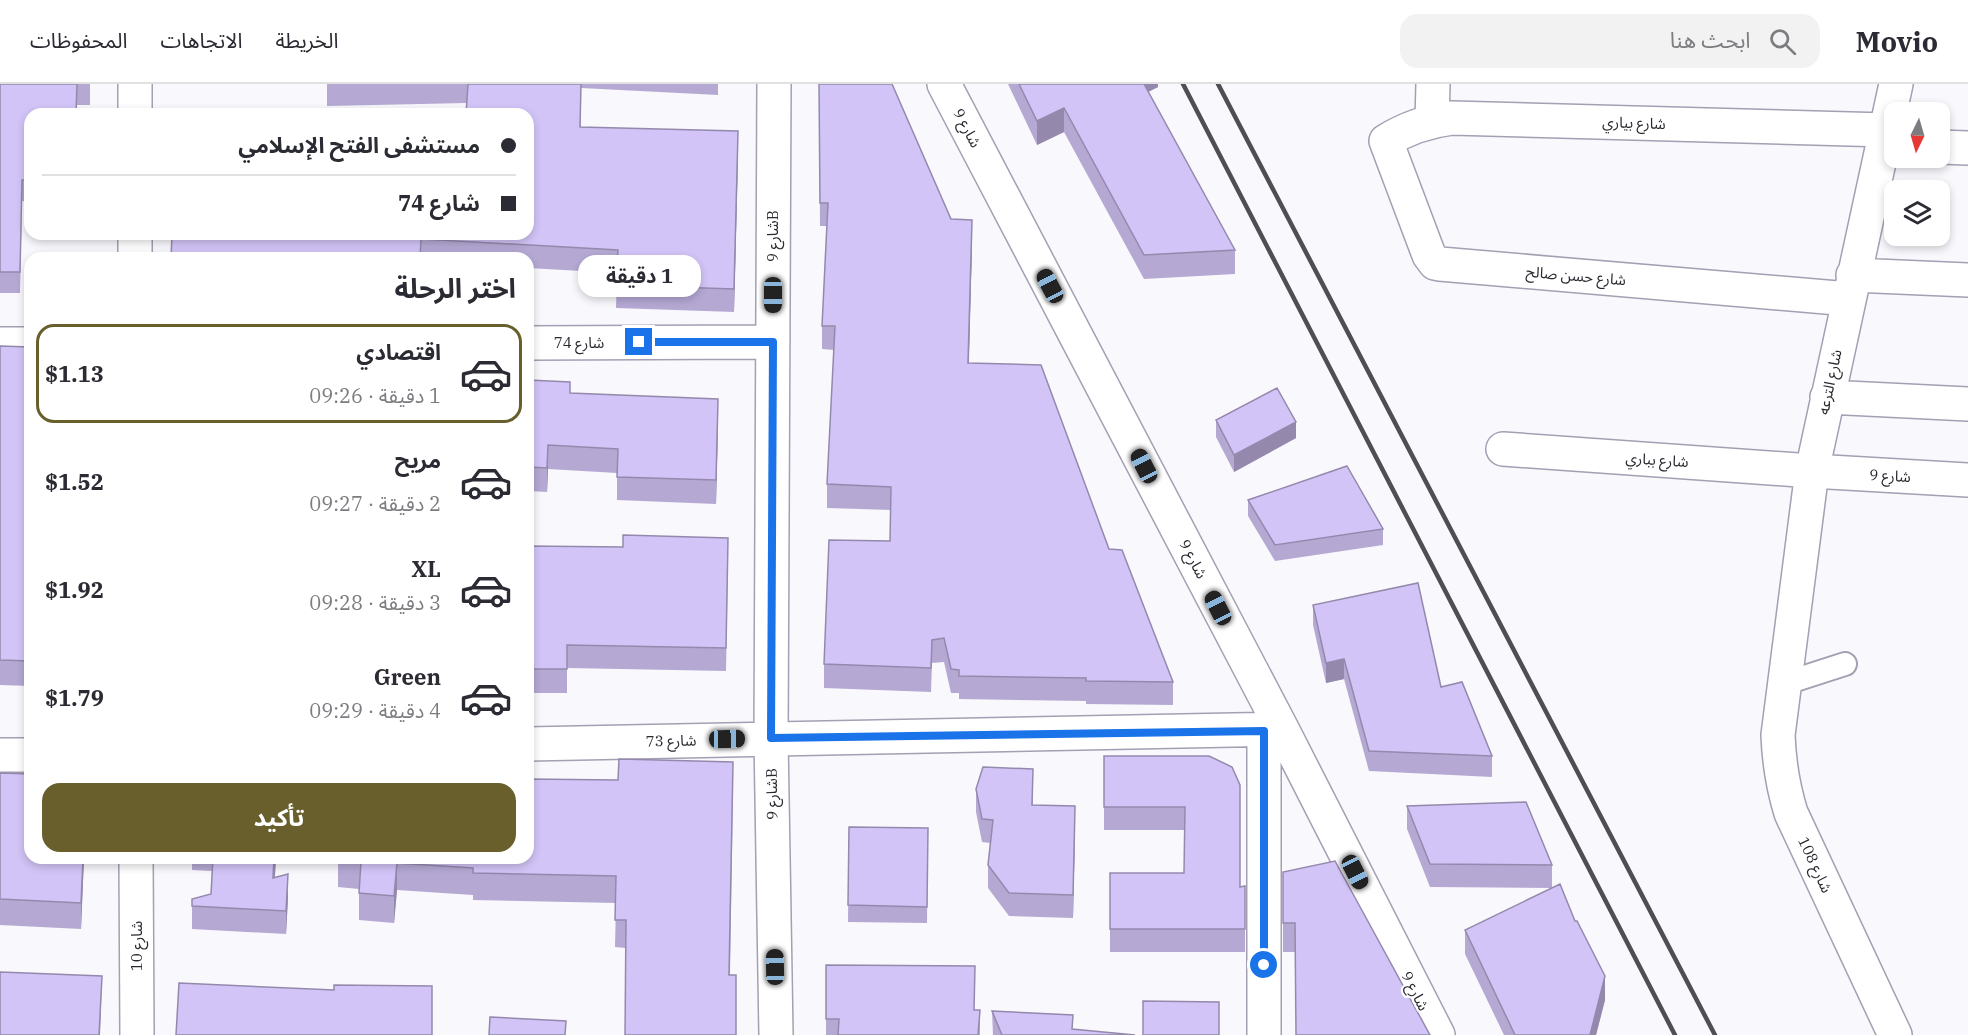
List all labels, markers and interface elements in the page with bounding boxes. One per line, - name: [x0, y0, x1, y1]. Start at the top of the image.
- search box: [1400, 14, 1820, 68]
- text: Movio: [1856, 23, 1938, 60]
- text: ابحث هنا: [1670, 25, 1751, 54]
- icon: search: [1766, 25, 1799, 58]
- text: المحفوظات: [30, 26, 127, 54]
- text: الاتجاهات: [160, 26, 242, 54]
- text: الخريطة: [275, 26, 338, 54]
- north arrow: [1884, 102, 1950, 168]
- map controls: [1884, 102, 1950, 246]
- street label: شارع 9: [947, 105, 986, 152]
- street label: شارع بياري: [1602, 112, 1666, 136]
- text: مستشفى الفتح الإسلامي: [238, 130, 480, 159]
- button: layers: [1884, 180, 1950, 246]
- text: شارع 74: [398, 188, 480, 217]
- street label: شارع 9B: [763, 210, 785, 262]
- callout: 1 دقيقة: [578, 255, 700, 297]
- text: 1 دقيقة: [606, 262, 673, 289]
- street label: شارع حسن صالح: [1525, 262, 1627, 292]
- car: [1034, 266, 1066, 306]
- text: اختر الرحلة: [394, 270, 516, 305]
- car: [764, 277, 782, 313]
- route end: [625, 328, 652, 355]
- street label: شارع 74: [554, 333, 605, 355]
- text: اقتصادي: [356, 337, 441, 366]
- icon: car: [459, 347, 513, 401]
- street label: شارع الترعه: [1813, 347, 1849, 417]
- text: $1.13: [45, 359, 104, 388]
- text: 1 دقيقة · 09:26: [309, 382, 441, 409]
- text: مريح: [395, 445, 441, 474]
- car: [1128, 446, 1160, 486]
- street label: شارع بباري: [1625, 448, 1689, 474]
- icon: car: [459, 455, 513, 509]
- street label: شارع 9: [1869, 465, 1912, 489]
- text: $1.52: [45, 467, 104, 496]
- text: 2 دقيقة · 09:27: [309, 490, 441, 517]
- street label: شارع 9: [1173, 536, 1212, 583]
- text: XL: [411, 554, 441, 583]
- icon: car: [459, 563, 513, 617]
- text: $1.92: [45, 575, 104, 604]
- car: [1202, 588, 1234, 628]
- text: 3 دقيقة · 09:28: [309, 589, 441, 616]
- text: Green: [374, 662, 441, 691]
- icon: car: [459, 671, 513, 725]
- text: $1.79: [45, 683, 104, 712]
- text: 4 دقيقة · 09:29: [309, 697, 441, 724]
- car: [709, 730, 745, 748]
- street label: شارع 73: [645, 731, 697, 753]
- street label: شارع 9B: [762, 768, 784, 820]
- button: تأكيد: [42, 783, 516, 852]
- street label: شارع 108: [1792, 834, 1837, 897]
- car: [1339, 852, 1371, 892]
- street label: شارع 10: [127, 920, 149, 971]
- car: [766, 949, 784, 985]
- route start: [1250, 951, 1277, 978]
- street label: شارع 9: [1395, 968, 1433, 1015]

